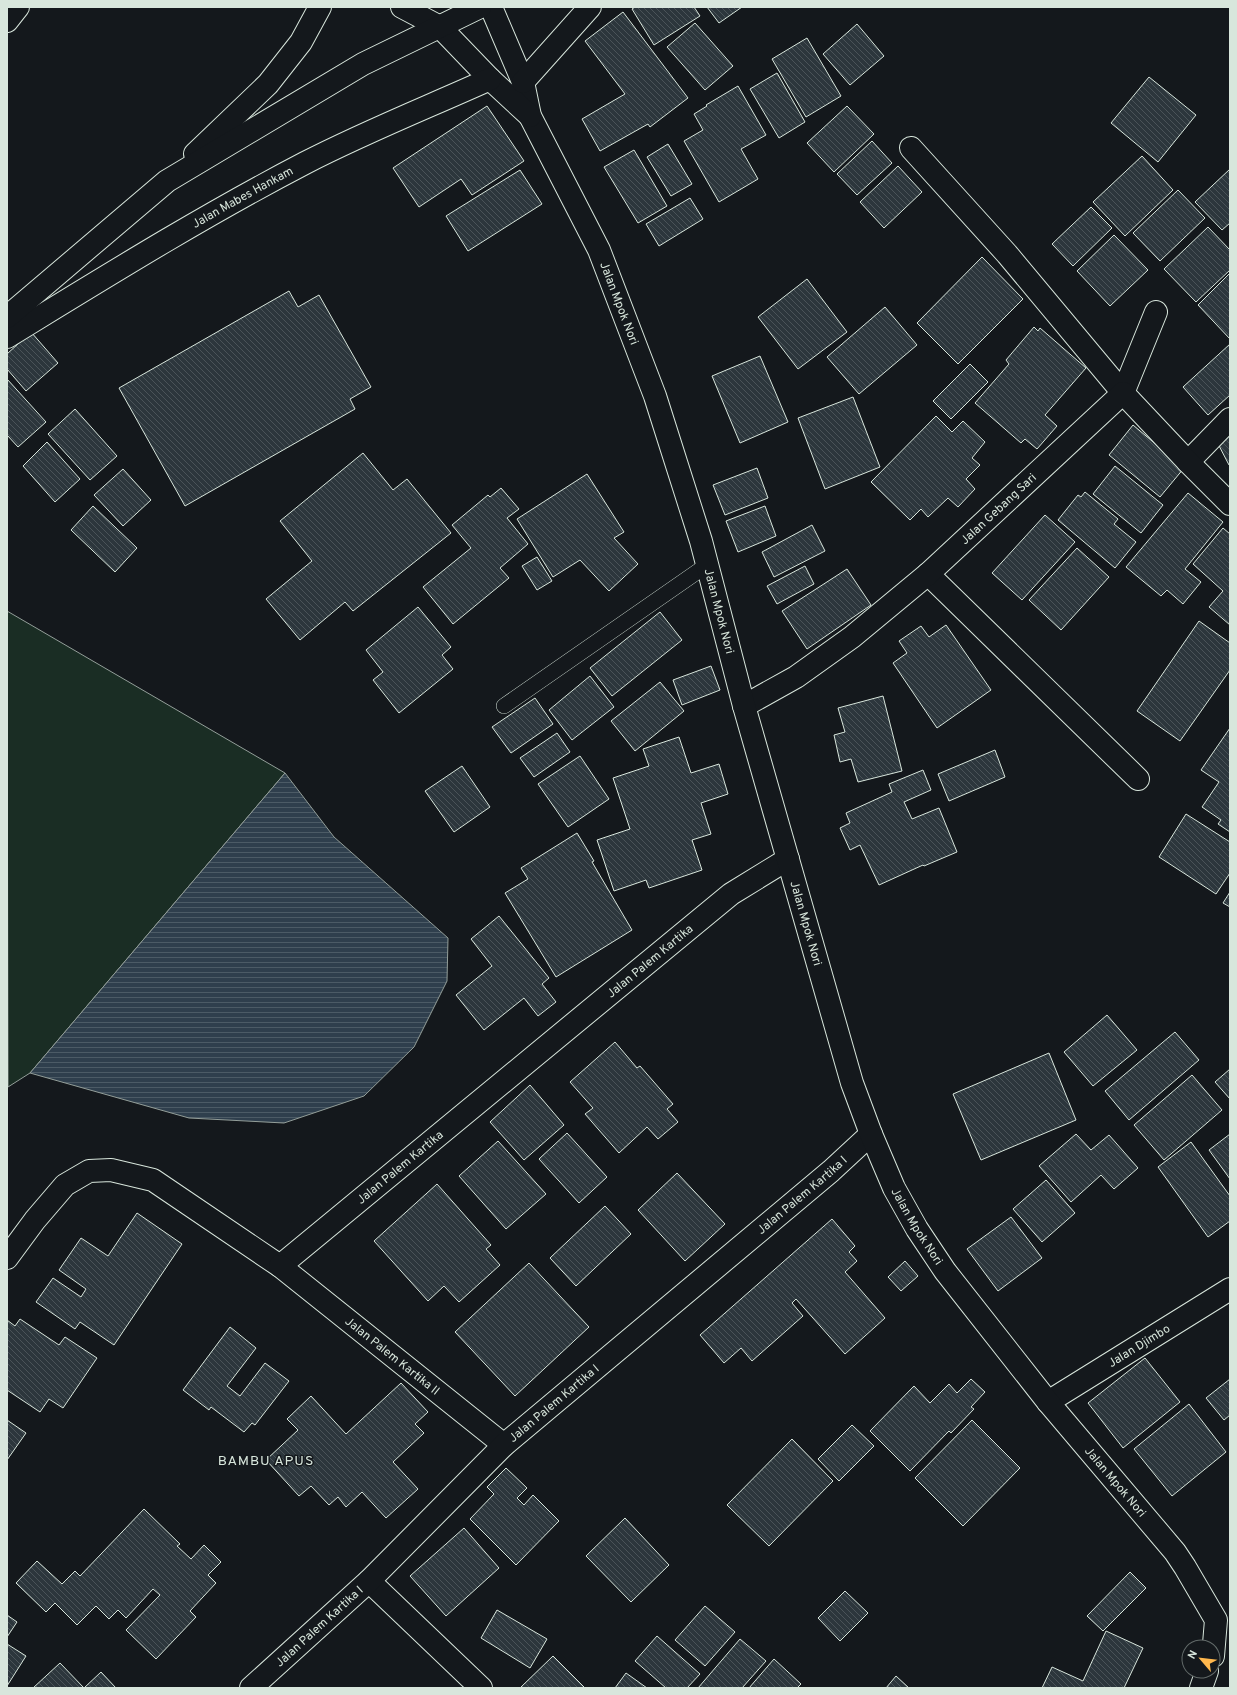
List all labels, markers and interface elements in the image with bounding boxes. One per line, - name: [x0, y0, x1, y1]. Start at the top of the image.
- street label: Jalan Mabes Hankam: [190, 164, 296, 233]
- street label: Jalan Mpok Nori: [595, 260, 642, 347]
- street label: Jalan Gebang Sari: [958, 470, 1040, 549]
- street label: Jalan Mpok Nori: [700, 567, 737, 656]
- street label: Jalan Mpok Nori: [786, 879, 825, 968]
- street label: Jalan Palem Kartika: [604, 921, 697, 1002]
- street label: Jalan Palem Kartika: [354, 1128, 447, 1208]
- street label: Jalan Palem Kartika I: [754, 1153, 851, 1238]
- street label: Jalan Mpok Nori: [887, 1185, 946, 1268]
- street label: Jalan Palem Kartika II: [341, 1314, 443, 1399]
- street label: Jalan Djimbo: [1105, 1321, 1174, 1372]
- street label: Jalan Palem Kartika I: [506, 1361, 603, 1447]
- street label: Jalan Mpok Nori: [1080, 1444, 1149, 1521]
- district label: BAMBU APUS: [218, 1453, 314, 1470]
- street label: Jalan Palem Kartika I: [272, 1583, 367, 1671]
- north arrow: [1181, 1639, 1221, 1679]
- text: N: [1185, 1648, 1201, 1662]

